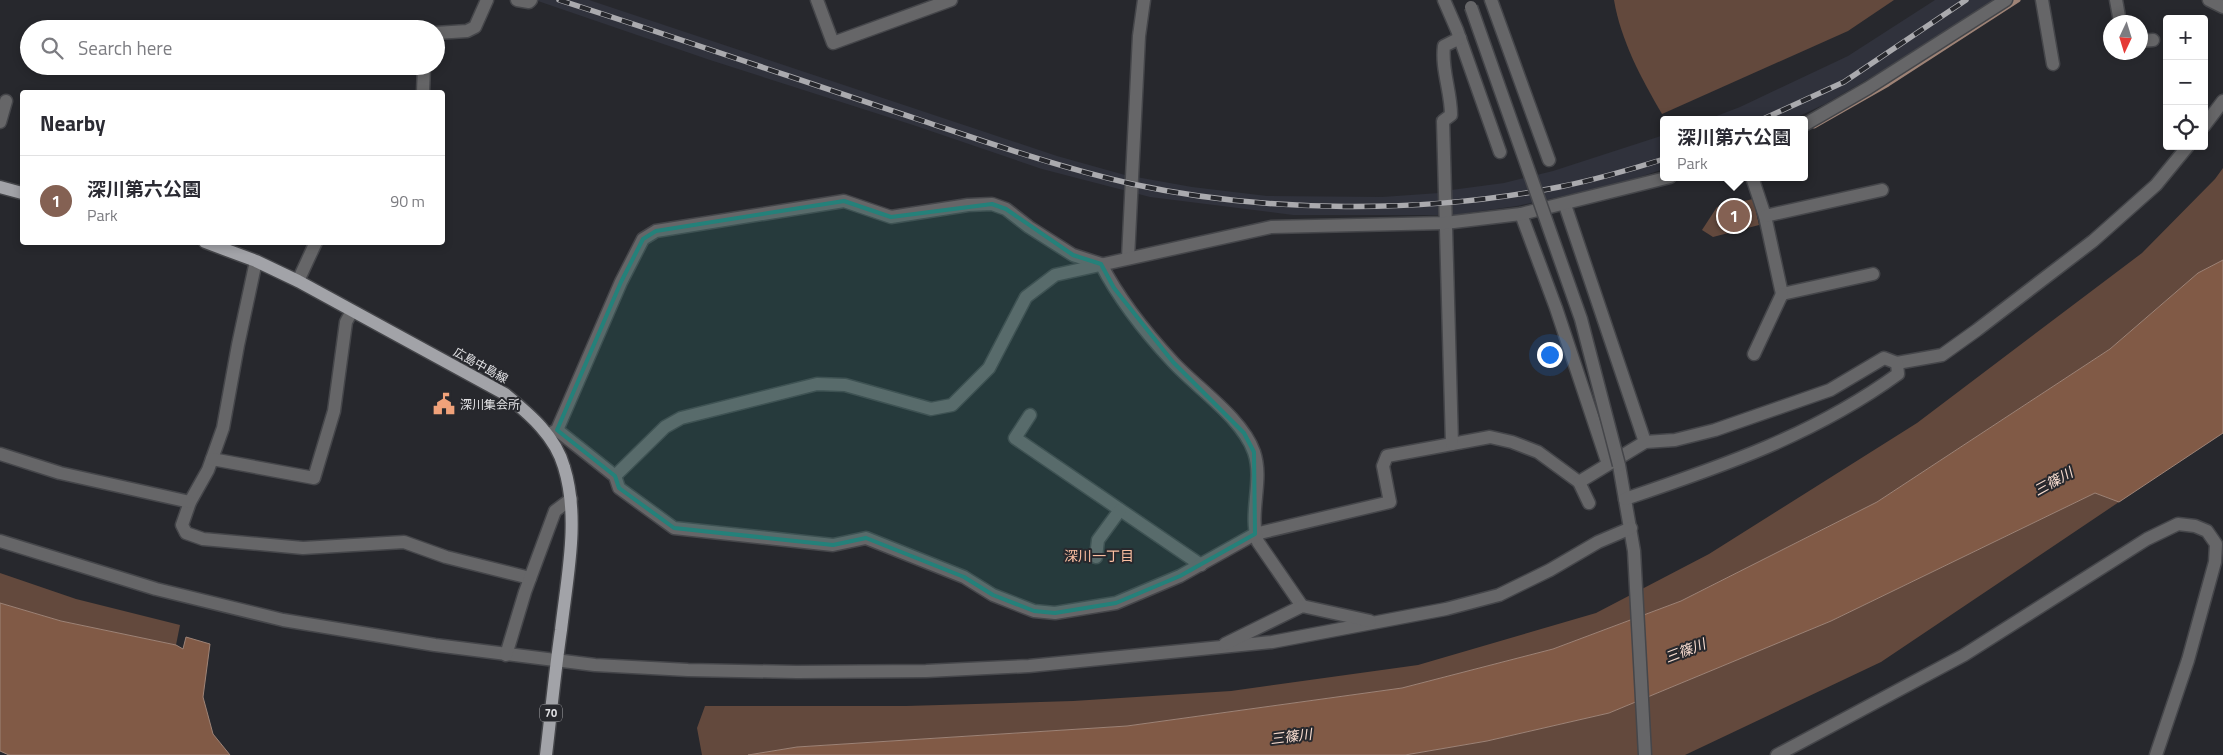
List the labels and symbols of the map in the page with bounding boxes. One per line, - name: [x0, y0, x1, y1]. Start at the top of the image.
- north arrow: [2103, 15, 2148, 60]
- pin: 1: [1718, 197, 1750, 235]
- street label: 広島中島線: [450, 342, 512, 388]
- your location: [1537, 342, 1563, 368]
- public building icon: 深川集会所: [431, 391, 457, 417]
- place label: 深川集会所: [460, 395, 520, 414]
- water label: 三篠川: [2030, 461, 2078, 500]
- district label: 深川一丁目: [1064, 545, 1134, 566]
- water label: 三篠川: [1662, 632, 1710, 667]
- road number: 70: [540, 704, 562, 721]
- water label: 三篠川: [1269, 723, 1315, 749]

